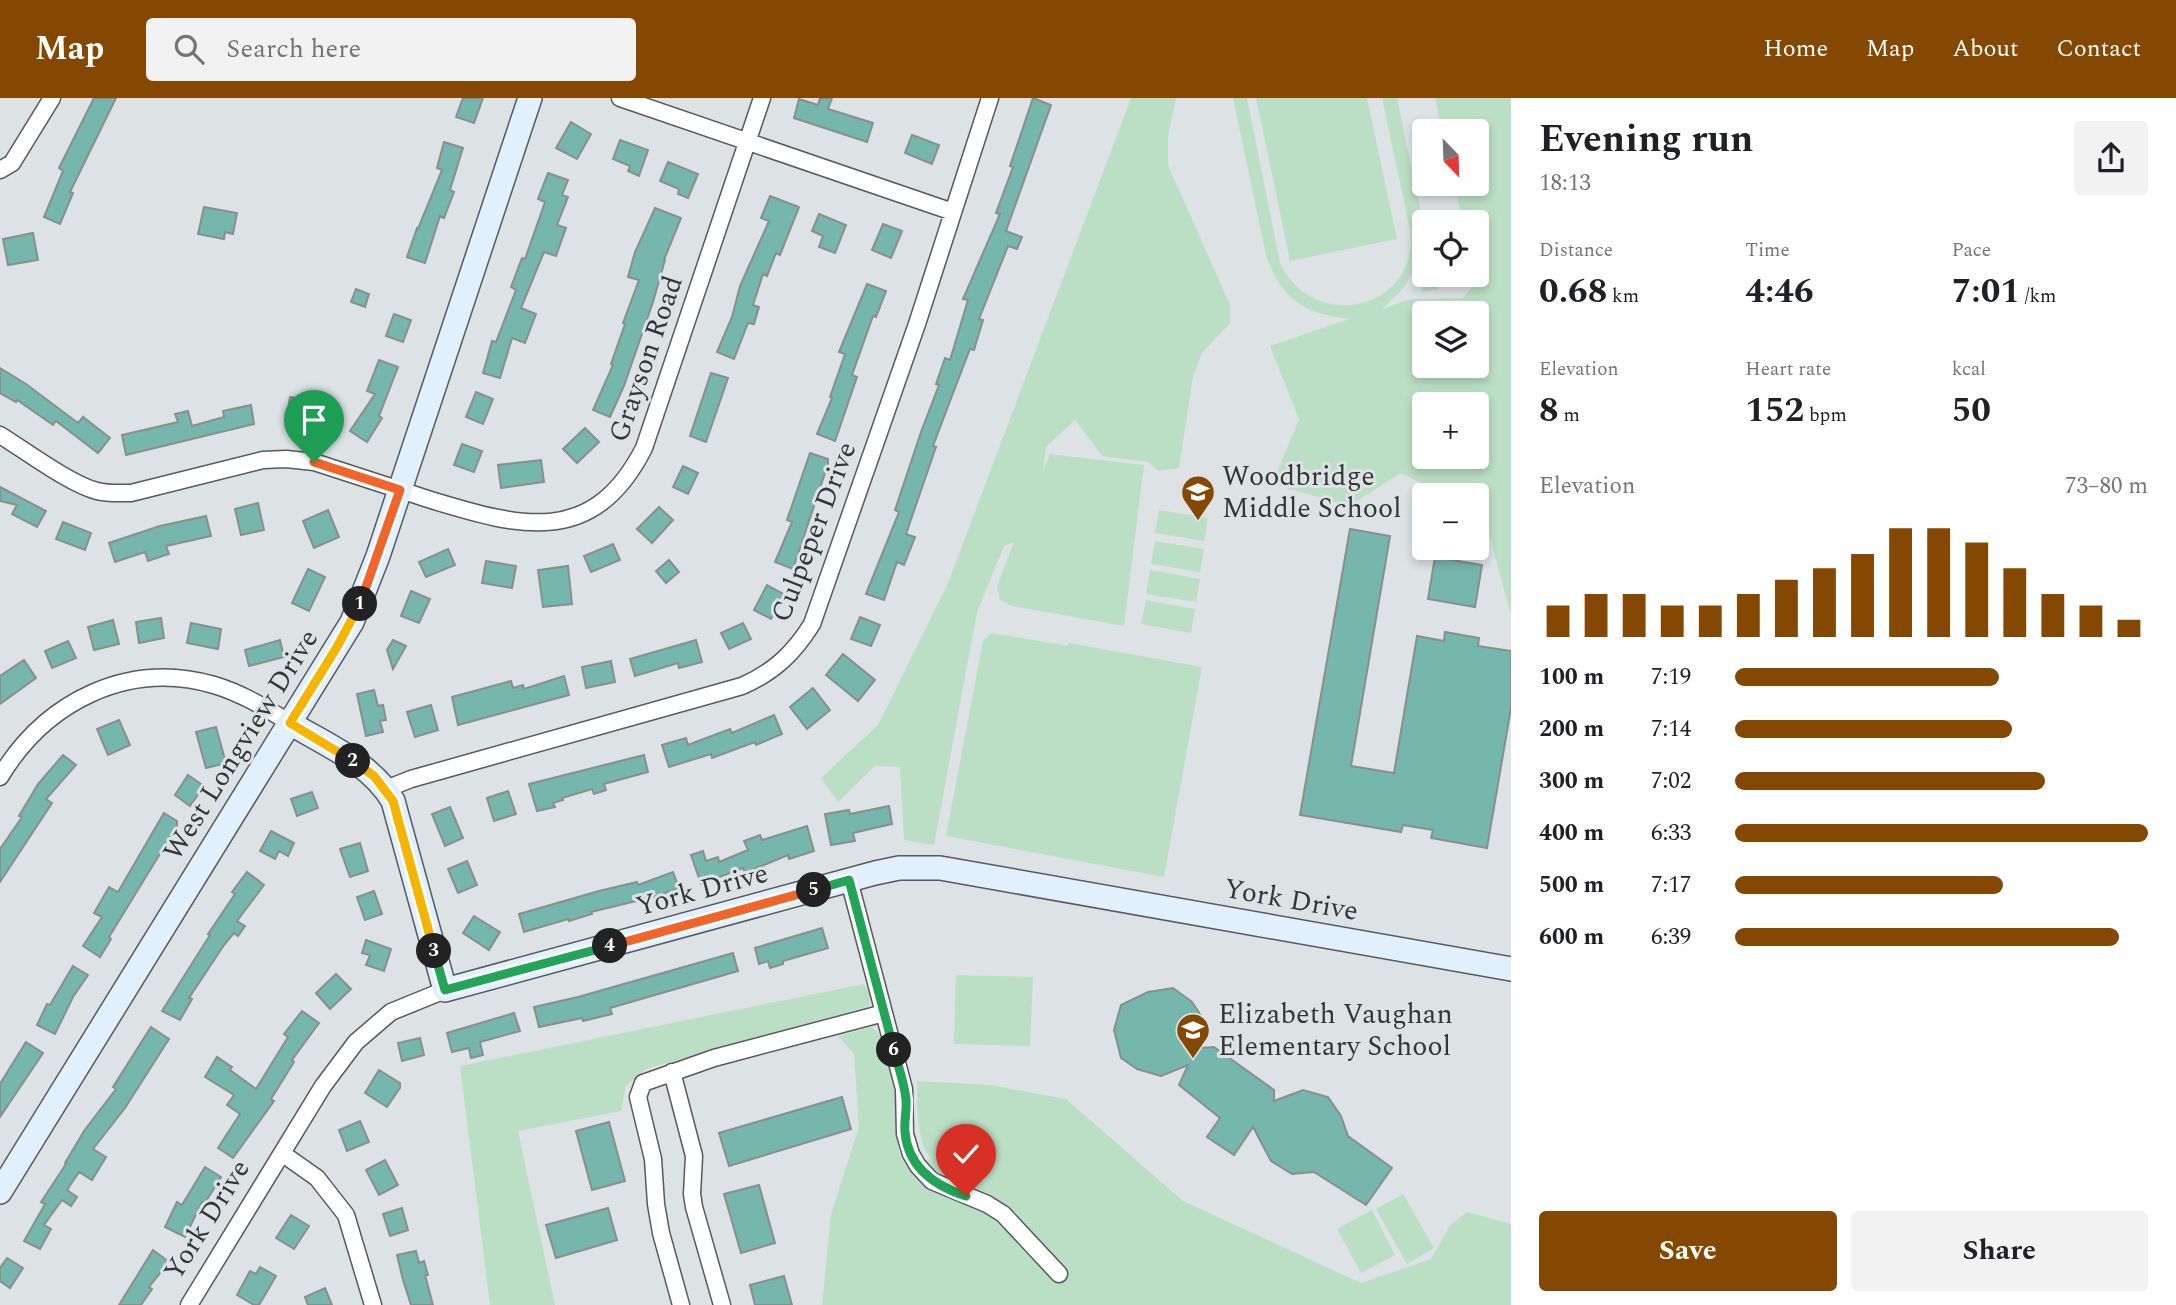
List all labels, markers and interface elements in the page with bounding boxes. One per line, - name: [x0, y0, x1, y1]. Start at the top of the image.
- search box: [146, 18, 636, 81]
- text: Map: [35, 24, 104, 74]
- text: Search here: [226, 29, 361, 69]
- icon: search: [170, 30, 208, 68]
- text: Home: [1763, 31, 1828, 67]
- text: Map: [1866, 31, 1914, 67]
- text: About: [1952, 31, 2018, 67]
- text: Contact: [2056, 31, 2141, 67]
- text: Evening run: [1539, 111, 1753, 169]
- north arrow: [1412, 119, 1489, 196]
- map controls: [1412, 119, 1489, 560]
- button: share: [2074, 121, 2148, 195]
- text: 18:13: [1539, 166, 1591, 201]
- button: locate: [1412, 210, 1489, 287]
- text: Distance: [1539, 236, 1613, 265]
- text: Time: [1745, 236, 1790, 265]
- text: Pace: [1952, 236, 1991, 265]
- text: 0.68: [1539, 265, 1607, 318]
- text: 4:46: [1745, 265, 1814, 318]
- text: 7:01: [1952, 265, 2020, 318]
- street label: Grayson Road: [597, 270, 695, 448]
- text: km: [1607, 282, 1639, 311]
- text: /km: [2020, 282, 2056, 311]
- button: layers: [1412, 301, 1489, 378]
- text: Elevation: [1539, 355, 1619, 384]
- text: Heart rate: [1745, 355, 1831, 384]
- text: kcal: [1952, 355, 1986, 384]
- text: 8: [1539, 384, 1559, 437]
- text: 152: [1745, 384, 1804, 437]
- text: 50: [1952, 384, 1991, 437]
- pin: [284, 390, 344, 462]
- button: +: [1412, 392, 1489, 469]
- icon: arrive: [295, 401, 333, 439]
- text: m: [1559, 401, 1580, 430]
- text: bpm: [1804, 401, 1847, 430]
- street label: Culpeper Drive: [760, 436, 868, 628]
- place label: Woodbridge Middle School: [1222, 455, 1401, 530]
- text: Elevation: [1539, 469, 1635, 504]
- text: 73–80 m: [2065, 469, 2148, 504]
- school or university icon: Woodbridge Middle School: [1179, 473, 1217, 522]
- button: −: [1412, 483, 1489, 560]
- pin: 1: [342, 587, 378, 622]
- text: 1: [354, 589, 365, 618]
- street label: West Longview Drive: [152, 621, 330, 869]
- text: 100 m: [1539, 660, 1604, 695]
- text: 7:19: [1651, 660, 1691, 695]
- text: 200 m: [1539, 712, 1604, 747]
- text: 7:14: [1651, 712, 1691, 747]
- pin: 2: [336, 744, 370, 778]
- text: 2: [347, 746, 358, 775]
- text: 300 m: [1539, 764, 1604, 799]
- text: 7:02: [1651, 764, 1691, 799]
- text: 400 m: [1539, 816, 1604, 851]
- text: 6:33: [1651, 816, 1691, 851]
- street label: York Drive: [631, 852, 773, 928]
- street label: York Drive: [1221, 867, 1361, 933]
- text: 500 m: [1539, 868, 1604, 903]
- text: 7:17: [1651, 868, 1691, 903]
- pin: 5: [796, 872, 832, 908]
- text: 5: [808, 875, 819, 904]
- text: 600 m: [1539, 920, 1604, 955]
- text: 6:39: [1651, 920, 1691, 955]
- pin: 4: [592, 928, 628, 964]
- text: 4: [604, 931, 615, 960]
- pin: 3: [416, 934, 452, 968]
- text: 3: [428, 936, 439, 965]
- place label: Elizabeth Vaughan Elementary School: [1218, 993, 1453, 1068]
- school or university icon: Elizabeth Vaughan Elementary School: [1174, 1011, 1212, 1060]
- pin: 6: [876, 1032, 912, 1068]
- text: 6: [888, 1035, 899, 1064]
- pin: [936, 1124, 996, 1196]
- icon: check: [947, 1135, 985, 1173]
- street label: York Drive: [153, 1151, 261, 1289]
- button: Save: [1539, 1211, 1837, 1291]
- button: Share: [1851, 1211, 2148, 1291]

